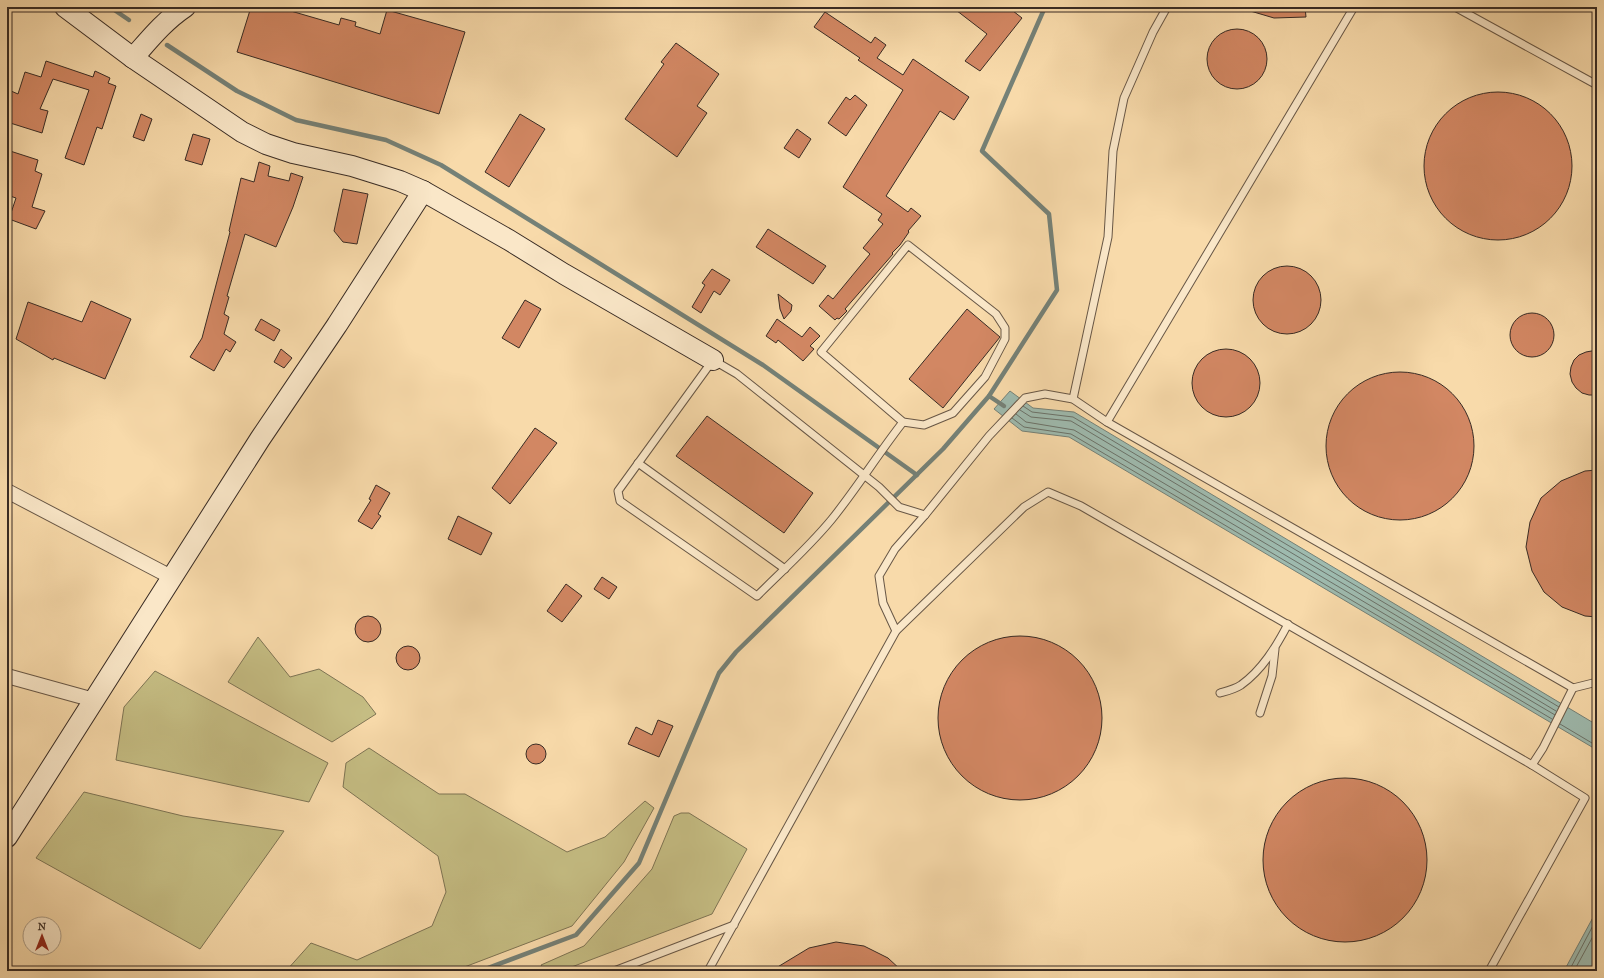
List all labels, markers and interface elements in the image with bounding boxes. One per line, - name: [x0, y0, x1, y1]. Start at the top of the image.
- north arrow: [22, 916, 62, 956]
- text: N: [38, 920, 47, 933]

